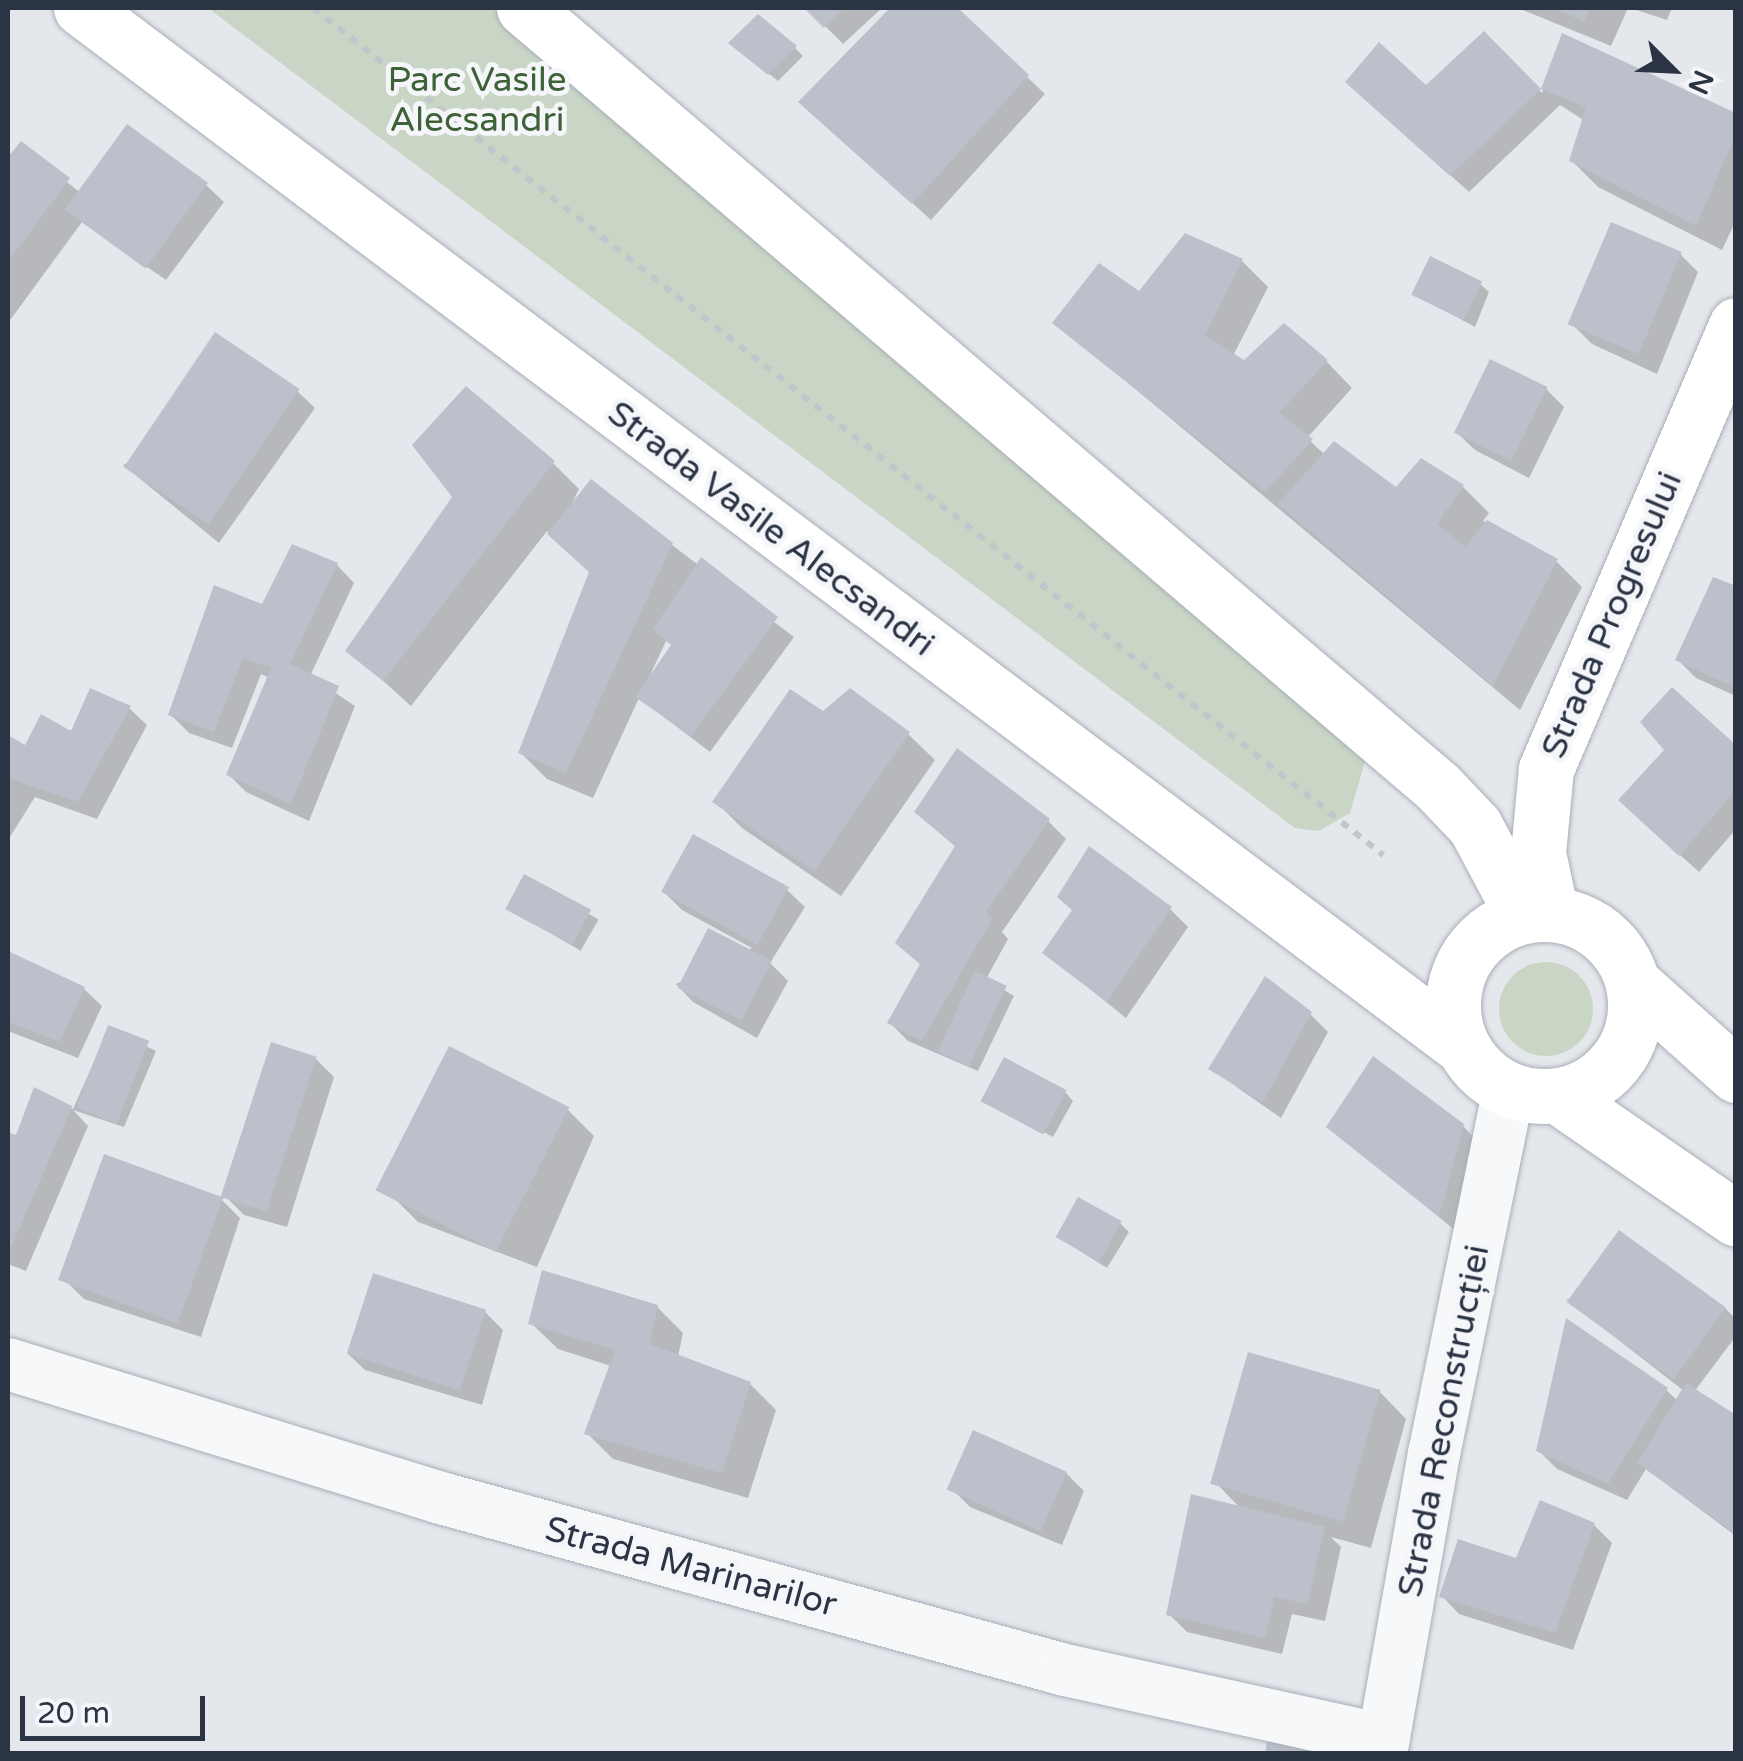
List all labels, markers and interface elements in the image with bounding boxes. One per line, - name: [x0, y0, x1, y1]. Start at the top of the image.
- north arrow: [1623, 20, 1723, 120]
- park label: Parc Vasile Alecsandri: [388, 59, 566, 141]
- text: N: [1680, 65, 1721, 99]
- street label: Strada Vasile Alecsandri: [599, 392, 943, 666]
- street label: Strada Progresului: [1533, 465, 1691, 765]
- street label: Strada Reconstrucției: [1389, 1241, 1499, 1601]
- street label: Strada Marinarilor: [541, 1508, 841, 1626]
- scale bar: [25, 1676, 210, 1738]
- text: 20 m: [37, 1695, 110, 1732]

